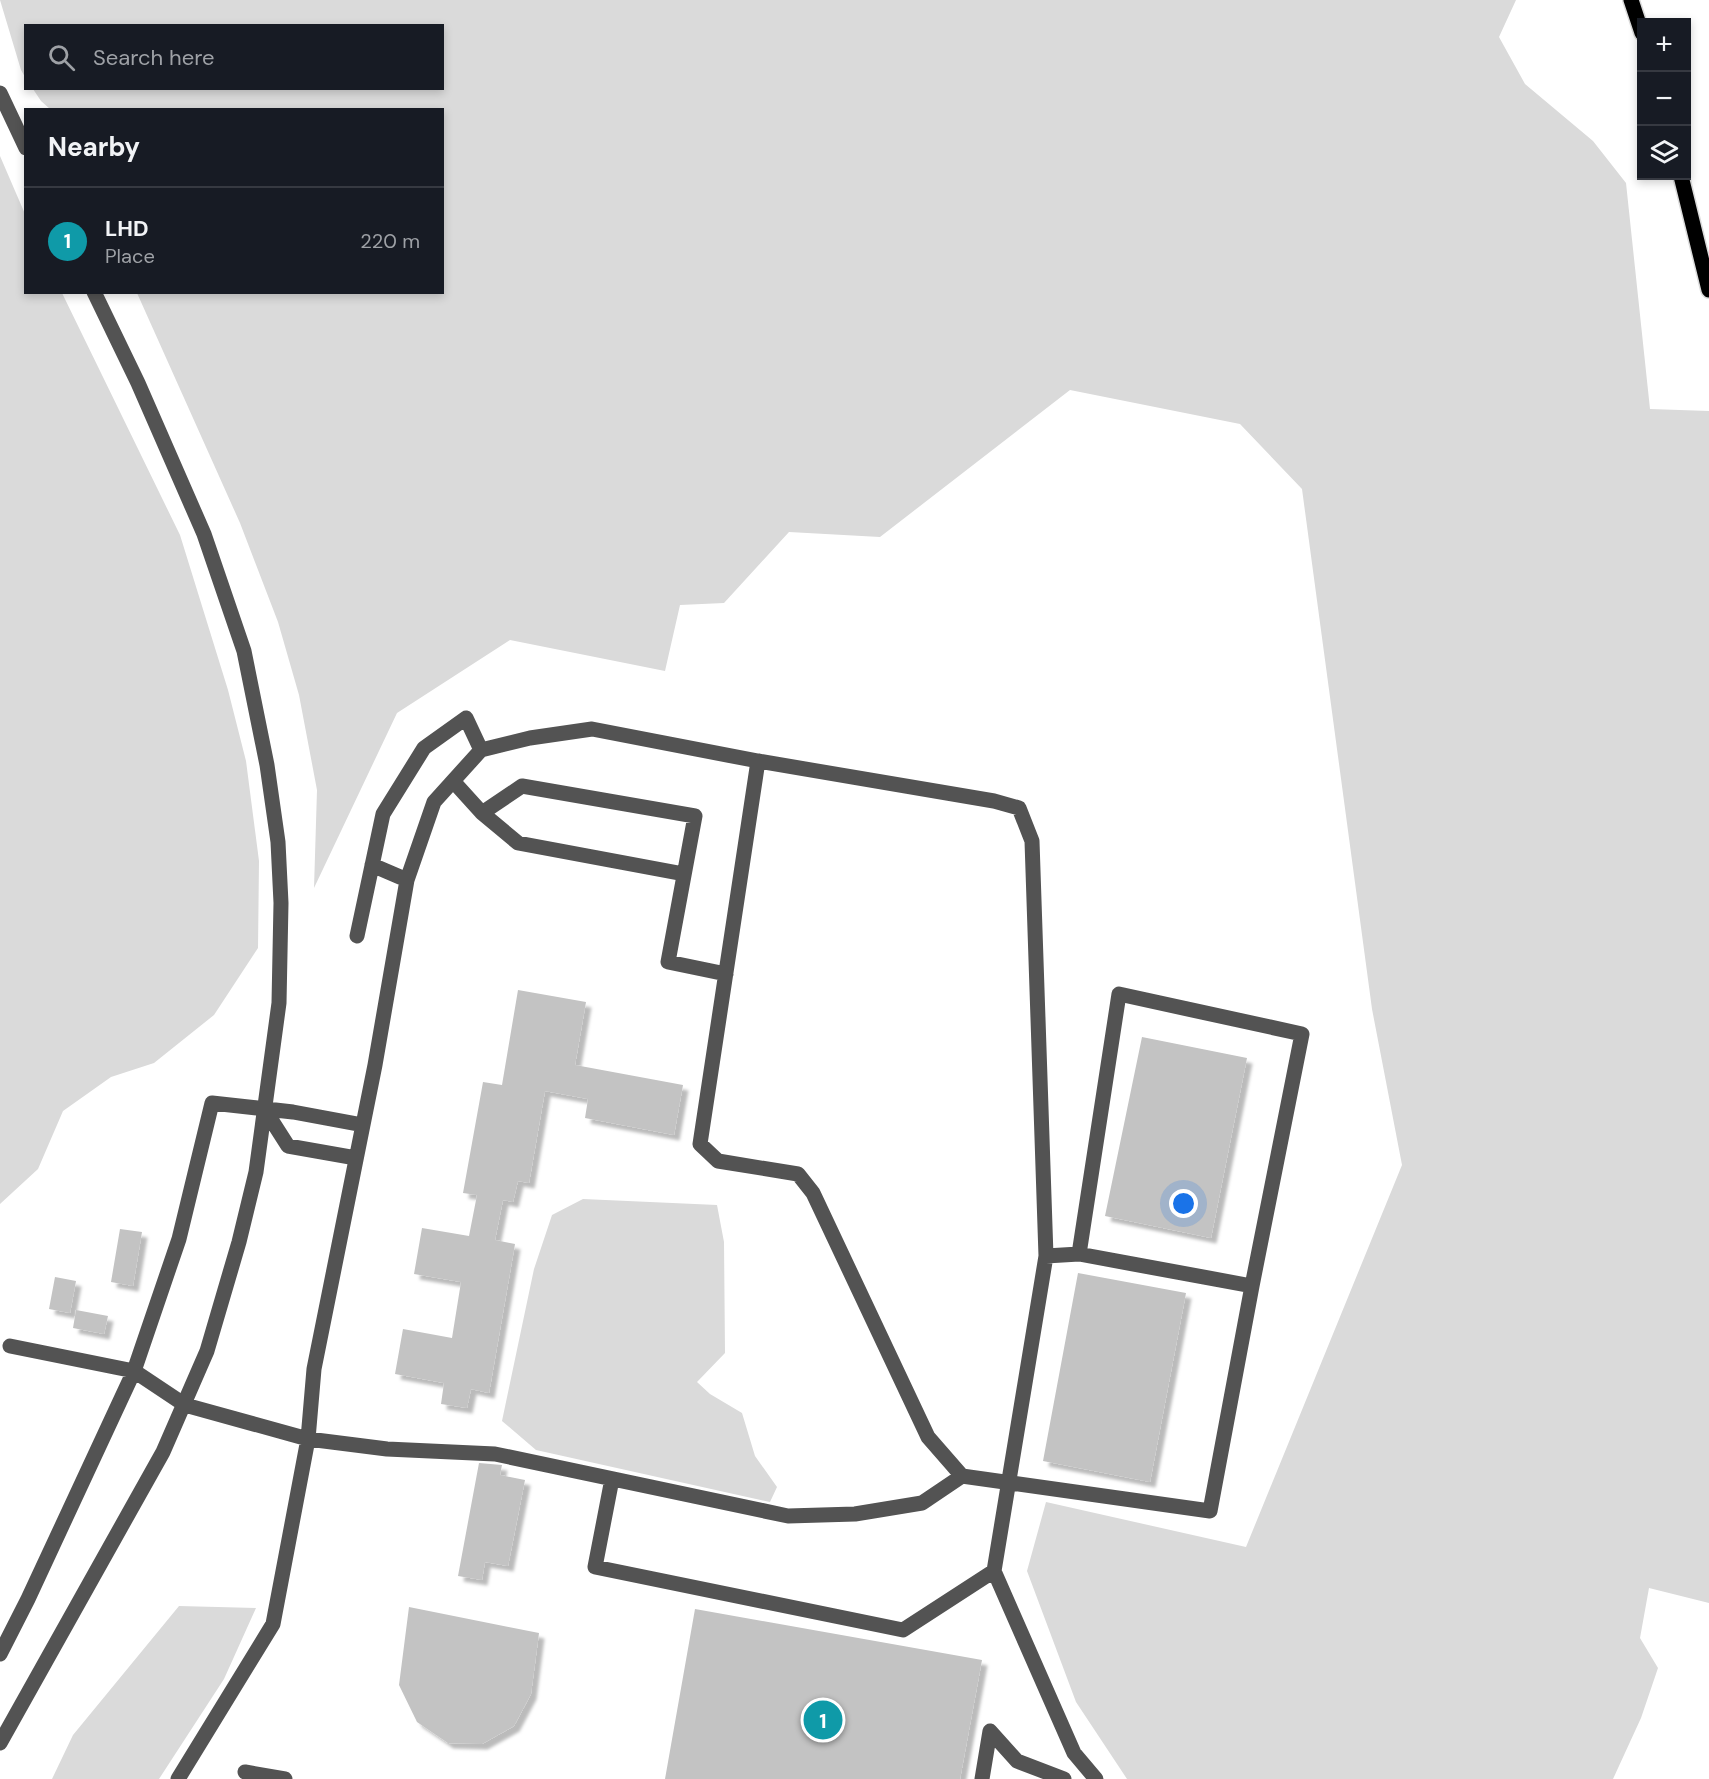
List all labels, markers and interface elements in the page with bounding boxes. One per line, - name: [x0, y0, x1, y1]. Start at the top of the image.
- map controls: [1637, 18, 1691, 180]
- button: +: [1637, 18, 1691, 72]
- search box: [24, 24, 444, 90]
- icon: search: [45, 41, 78, 74]
- text: Search here: [93, 43, 214, 72]
- button: −: [1637, 72, 1691, 126]
- button: layers: [1637, 126, 1691, 180]
- text: Nearby: [48, 130, 140, 164]
- text: LHD: [105, 214, 149, 243]
- text: 1: [64, 228, 71, 254]
- text: 220 m: [360, 228, 420, 254]
- text: Place: [105, 243, 155, 269]
- your location: [1169, 1189, 1198, 1218]
- pin: 1: [804, 1698, 842, 1742]

